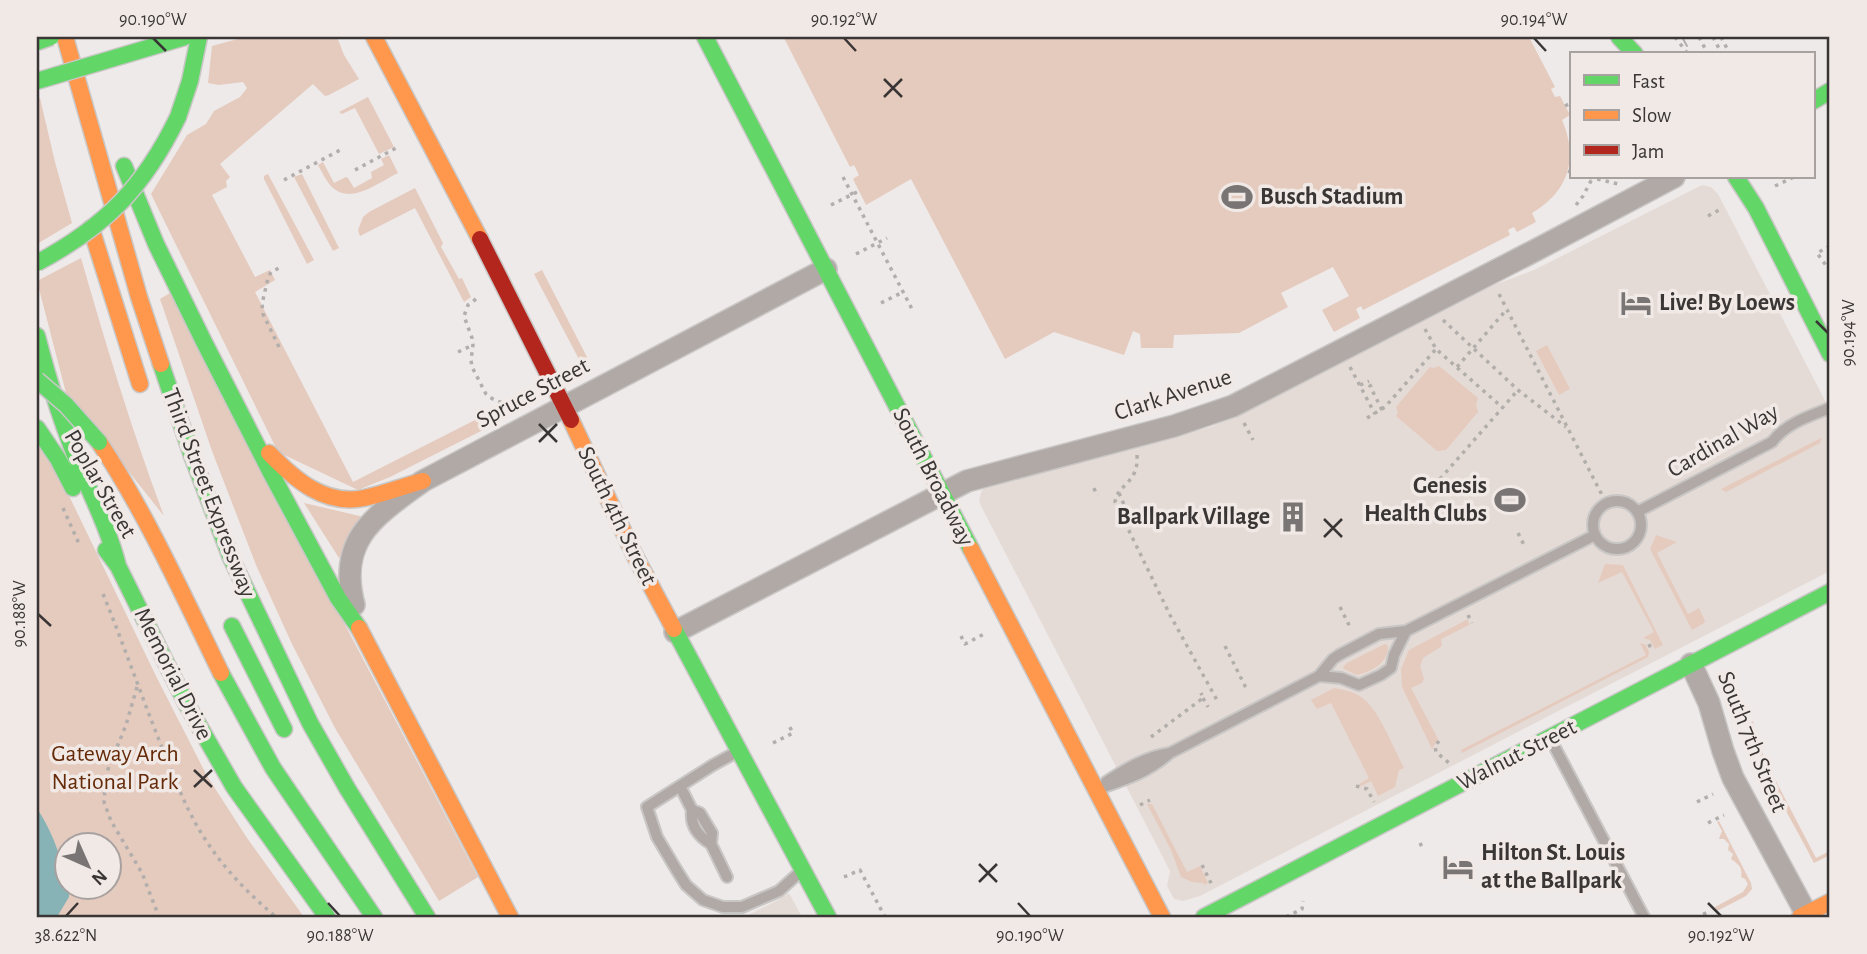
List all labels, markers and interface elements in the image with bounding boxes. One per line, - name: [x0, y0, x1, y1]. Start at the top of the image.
- text: 90.190°W: [119, 11, 187, 29]
- text: 90.192°W: [811, 11, 877, 29]
- text: 90.194°W: [1501, 11, 1568, 29]
- legend: [1570, 52, 1814, 178]
- text: Fast: [1632, 71, 1665, 92]
- text: Slow: [1632, 105, 1671, 126]
- text: Jam: [1632, 141, 1664, 162]
- sports icon: Busch Stadium: [1220, 180, 1254, 214]
- place label: Busch Stadium: [1260, 185, 1403, 209]
- hotel icon: Live! By Loews: [1619, 286, 1653, 320]
- place label: Live! By Loews: [1659, 291, 1795, 315]
- text: 90.194°W: [1840, 300, 1858, 367]
- street label: Spruce Street: [473, 353, 594, 433]
- street label: Clark Avenue: [1111, 365, 1235, 425]
- street label: Third Street Expressway: [158, 385, 260, 601]
- street label: Cardinal Way: [1663, 400, 1783, 482]
- street label: South Broadway: [888, 404, 978, 550]
- street label: Poplar Street: [59, 426, 141, 542]
- street label: South 4th Street: [573, 443, 661, 589]
- place label: Genesis Health Clubs: [1364, 474, 1487, 526]
- sports icon: Genesis Health Clubs: [1493, 483, 1527, 517]
- building icon: Ballpark Village: [1276, 500, 1310, 534]
- place label: Ballpark Village: [1117, 505, 1270, 529]
- text: 90.188°W: [11, 581, 29, 647]
- street label: Memorial Drive: [129, 604, 217, 744]
- street label: South 7th Street: [1713, 668, 1791, 816]
- street label: Walnut Street: [1454, 715, 1581, 795]
- park label: Gateway Arch National Park: [51, 742, 179, 794]
- north arrow: [52, 832, 122, 902]
- place label: Hilton St. Louis at the Ballpark: [1481, 841, 1625, 893]
- hotel icon: Hilton St. Louis at the Ballpark: [1441, 850, 1475, 884]
- text: N: [88, 866, 110, 888]
- text: 38.622°N: [35, 927, 97, 945]
- text: 90.188°W: [307, 927, 373, 945]
- text: 90.190°W: [996, 927, 1064, 945]
- text: 90.192°W: [1688, 927, 1754, 945]

